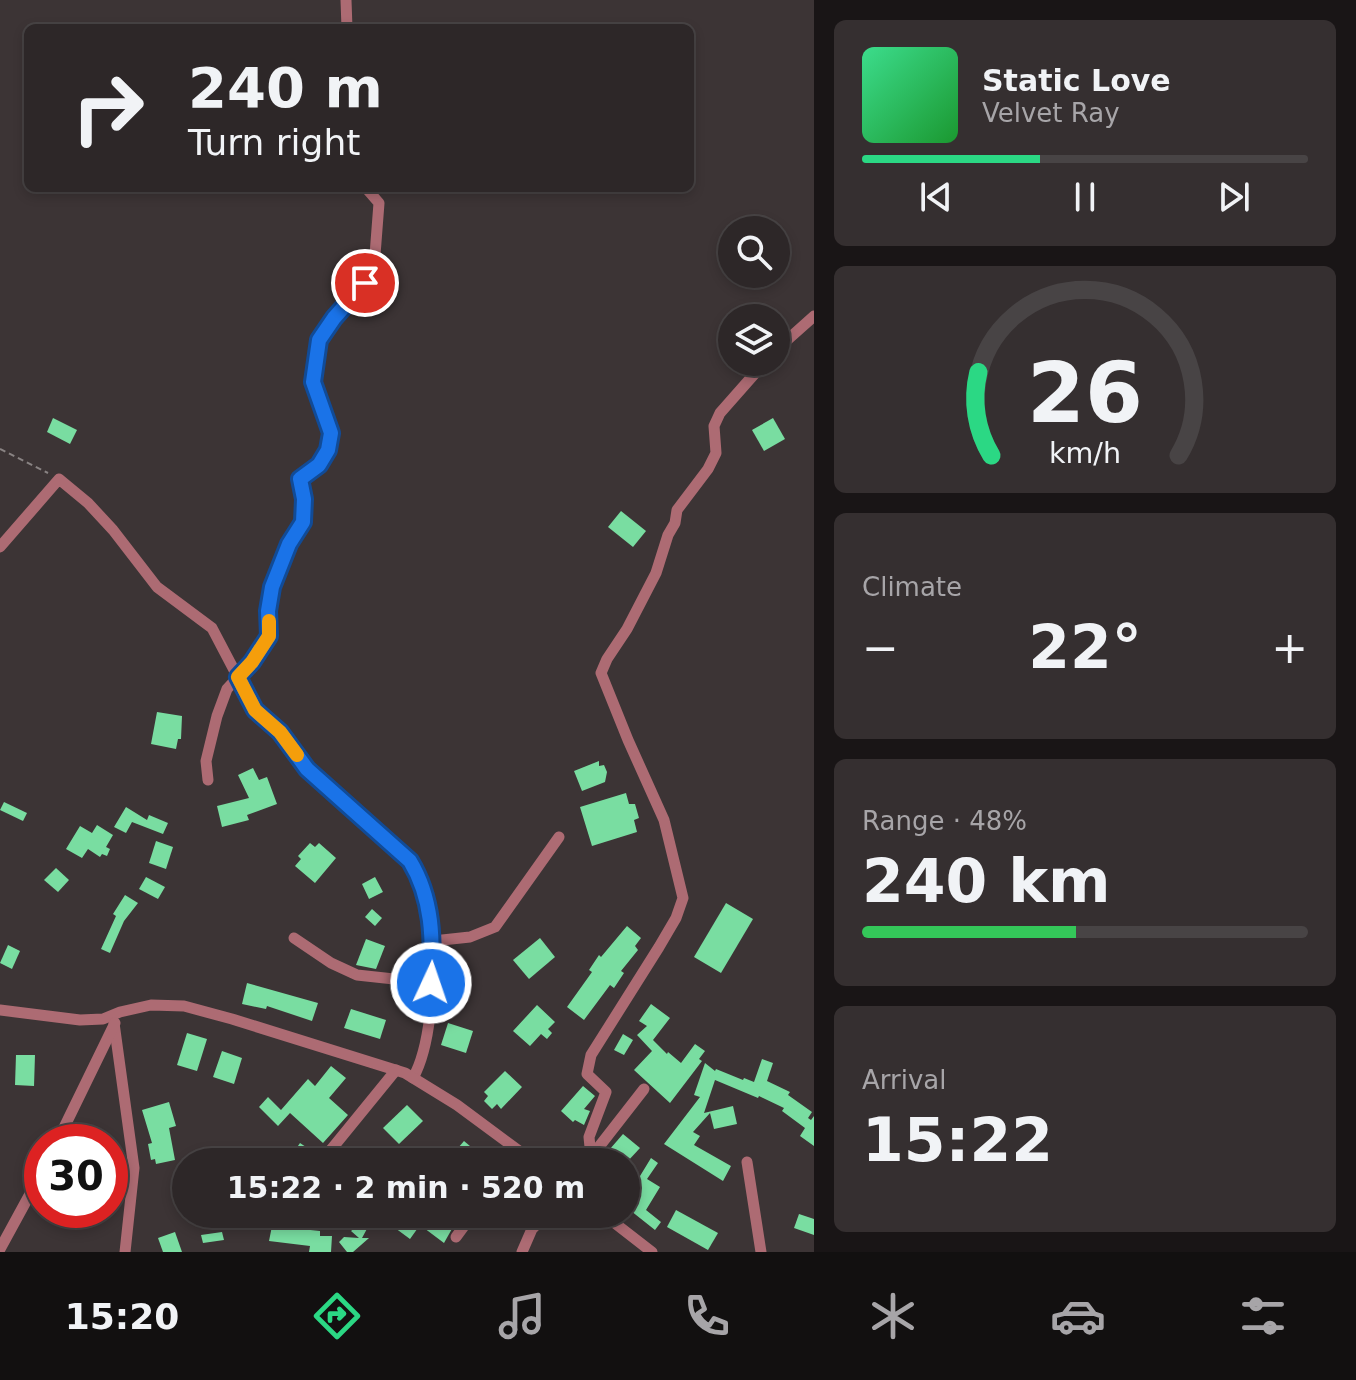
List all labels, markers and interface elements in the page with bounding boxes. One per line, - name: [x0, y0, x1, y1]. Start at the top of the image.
- text: 240 m: [188, 55, 383, 120]
- icon: right: [56, 56, 160, 160]
- text: Static Love: [982, 63, 1171, 98]
- text: Velvet Ray: [982, 98, 1120, 128]
- text: Turn right: [188, 122, 360, 163]
- icon: previous: [914, 175, 958, 219]
- icon: pause: [1063, 175, 1107, 219]
- icon: next: [1212, 175, 1256, 219]
- map controls: [718, 216, 790, 376]
- button: search: [718, 216, 790, 288]
- pin: [331, 249, 399, 317]
- icon: arrive: [343, 261, 387, 305]
- button: layers: [718, 304, 790, 376]
- text: 26: [1027, 344, 1143, 441]
- text: km/h: [1049, 436, 1121, 470]
- text: Climate: [862, 572, 962, 602]
- text: 22°: [1028, 612, 1142, 682]
- text: −: [862, 622, 899, 673]
- text: +: [1271, 622, 1308, 673]
- text: Range · 48%: [862, 806, 1027, 836]
- text: 240 km: [862, 846, 1111, 916]
- position arrow: [389, 941, 473, 1025]
- text: Arrival: [862, 1065, 946, 1095]
- text: 15:22: [862, 1105, 1053, 1175]
- speed limit sign: 30: [24, 1124, 128, 1228]
- text: 15:22 · 2 min · 520 m: [227, 1170, 585, 1205]
- icon: directions: [309, 1288, 365, 1344]
- icon: music: [494, 1288, 550, 1344]
- icon: phone: [679, 1288, 735, 1344]
- icon: climate: [865, 1288, 921, 1344]
- icon: car: [1050, 1288, 1106, 1344]
- icon: filters: [1235, 1288, 1291, 1344]
- text: 15:20: [65, 1296, 179, 1337]

